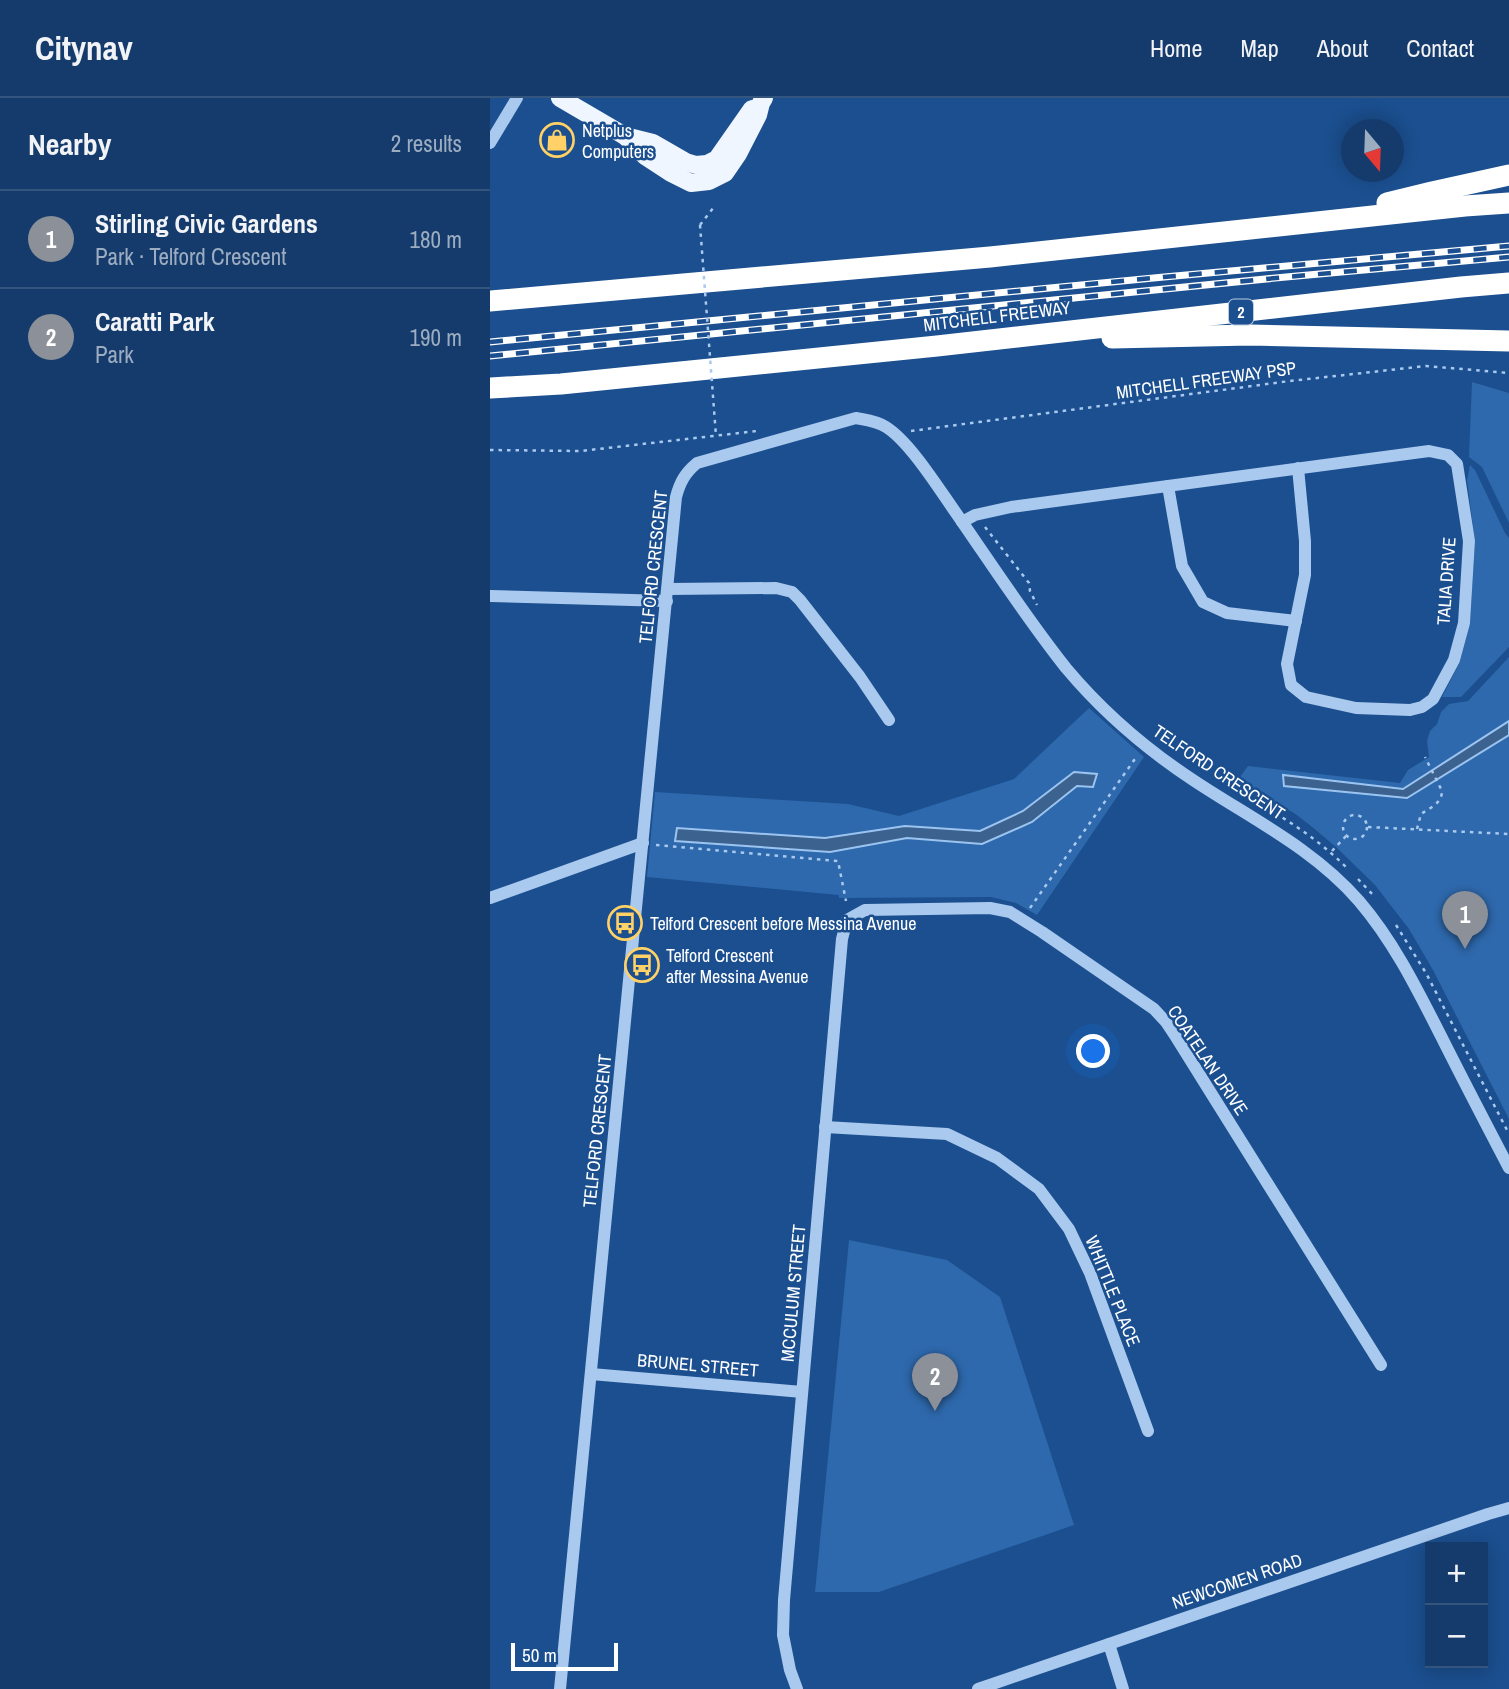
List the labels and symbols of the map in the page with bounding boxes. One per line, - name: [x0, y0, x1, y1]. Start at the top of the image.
- place label: Netplus Computers: [582, 118, 654, 164]
- north arrow: [1341, 119, 1404, 182]
- shop icon: Netplus Computers: [538, 121, 576, 159]
- street label: MITCHELL FREEWAY: [922, 295, 1072, 337]
- road number: 2: [1229, 300, 1253, 325]
- street label: MITCHELL FREEWAY PSP: [1114, 355, 1298, 405]
- street label: TELFORD CRESCENT: [633, 489, 673, 645]
- street label: TALIA DRIVE: [1430, 536, 1462, 626]
- street label: TELFORD CRESCENT: [1148, 719, 1290, 825]
- pin: 1: [1442, 891, 1488, 949]
- bus stop icon: Telford Crescent before Messina Avenue: [606, 904, 644, 942]
- place label: Telford Crescent before Messina Avenue: [650, 911, 916, 936]
- place label: Telford Crescent after Messina Avenue: [666, 943, 809, 989]
- bus stop icon: Telford Crescent after Messina Avenue: [623, 946, 661, 984]
- street label: COATELAN DRIVE: [1162, 1000, 1254, 1120]
- your location: [1076, 1034, 1110, 1068]
- street label: TELFORD CRESCENT: [577, 1053, 617, 1209]
- street label: MCCULUM STREET: [775, 1223, 811, 1363]
- street label: WHITTLE PLACE: [1079, 1232, 1147, 1350]
- street label: BRUNEL STREET: [636, 1347, 760, 1383]
- pin: 2: [912, 1353, 958, 1411]
- street label: NEWCOMEN ROAD: [1169, 1547, 1305, 1615]
- scale bar: [511, 1640, 618, 1672]

